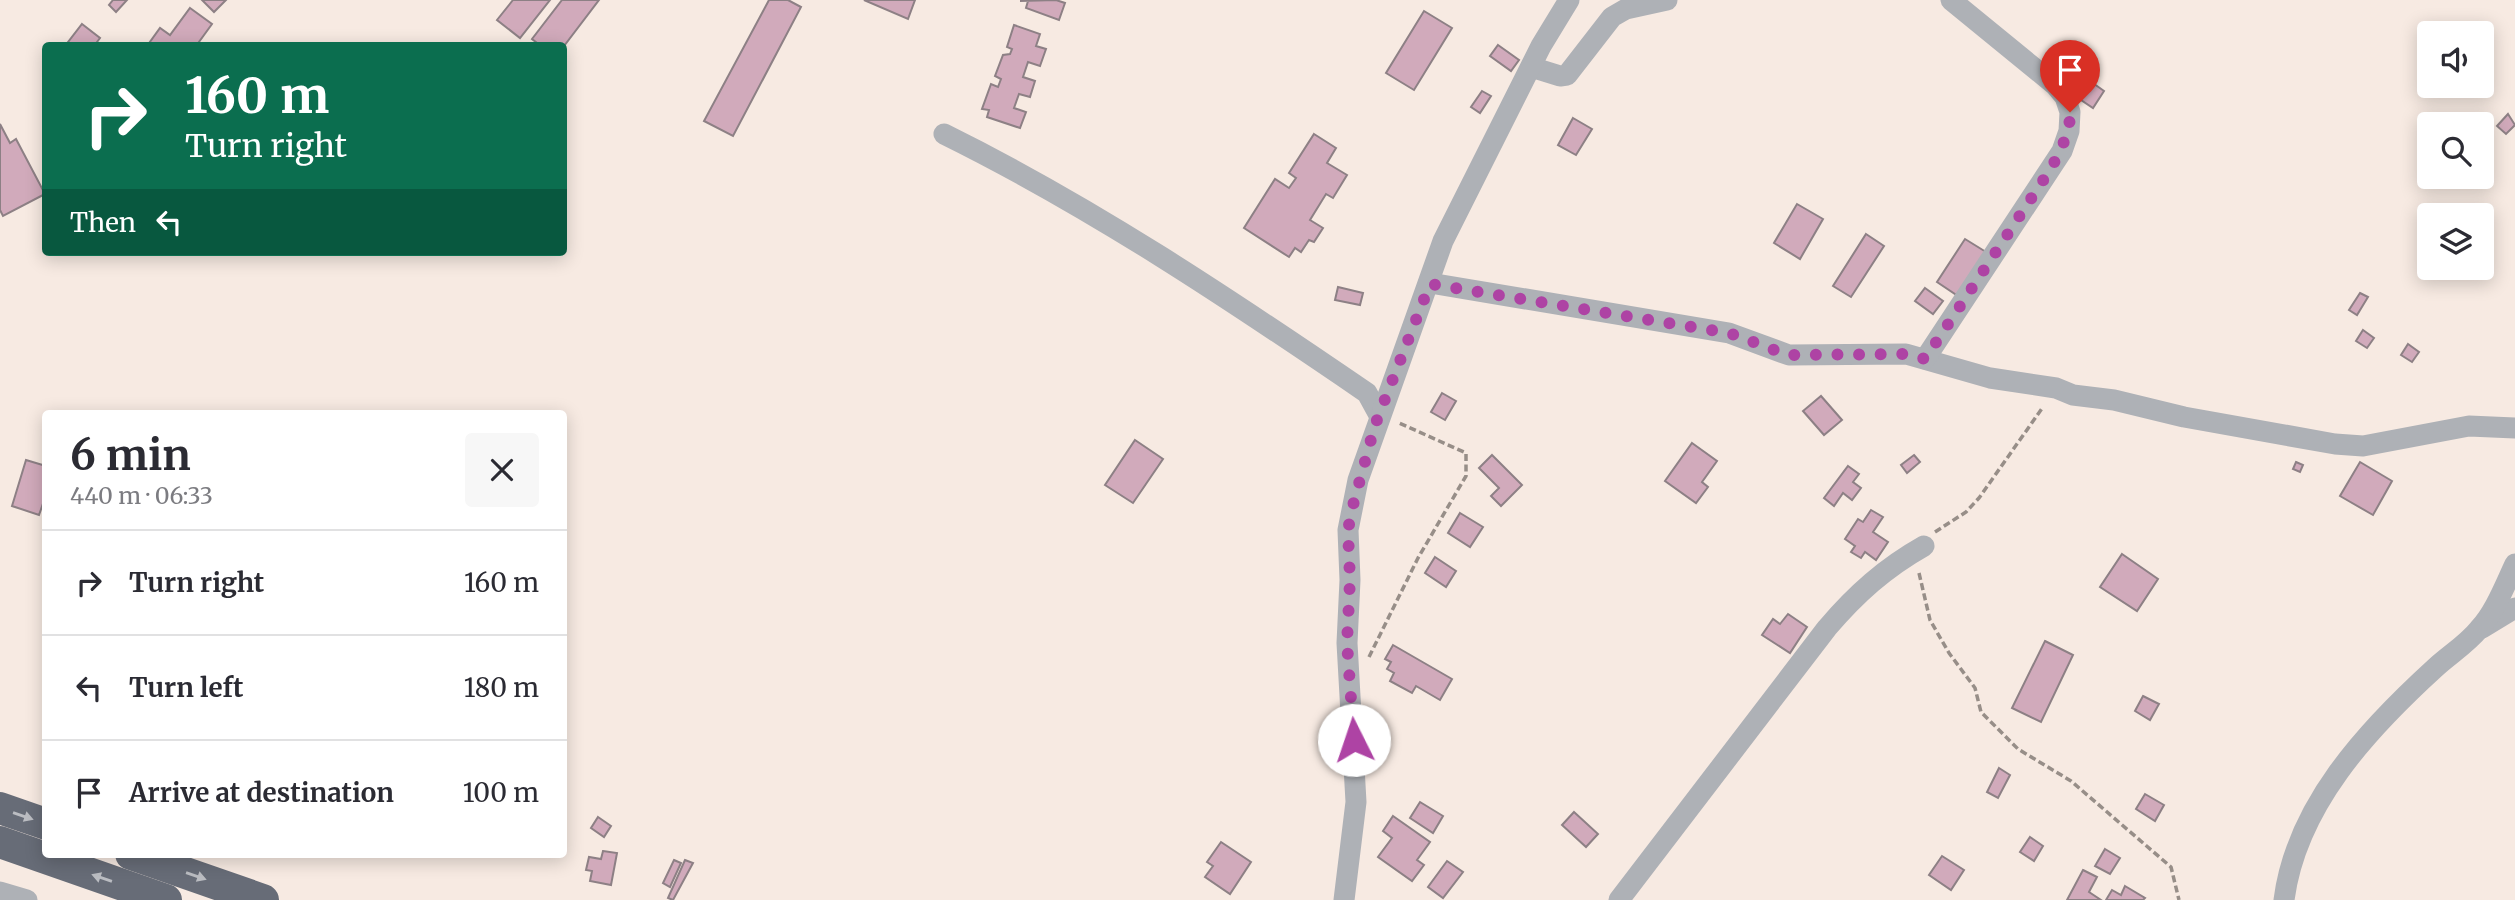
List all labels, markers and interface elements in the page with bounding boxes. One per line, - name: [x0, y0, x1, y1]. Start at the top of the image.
- map controls: [2417, 21, 2494, 280]
- button: sound: [2417, 21, 2494, 98]
- pin: [2040, 40, 2100, 112]
- icon: arrive: [2051, 51, 2089, 89]
- text: 160 m: [185, 65, 329, 126]
- icon: right: [70, 70, 161, 161]
- button: search: [2417, 112, 2494, 189]
- text: Turn right: [185, 126, 347, 166]
- icon: left: [150, 203, 188, 241]
- button: layers: [2417, 203, 2494, 280]
- text: Then: [70, 206, 136, 239]
- text: 6 min: [70, 429, 191, 481]
- button: close: [465, 433, 539, 507]
- text: 440 m · 06:33: [70, 481, 213, 510]
- icon: right: [70, 564, 108, 602]
- text: Turn right: [129, 566, 264, 599]
- text: 160 m: [464, 566, 539, 599]
- icon: left: [70, 669, 108, 707]
- text: Turn left: [129, 671, 243, 704]
- text: 180 m: [464, 671, 539, 704]
- position arrow: [1317, 703, 1391, 777]
- icon: arrive: [70, 774, 108, 812]
- text: Arrive at destination: [129, 776, 394, 809]
- text: 100 m: [463, 776, 539, 809]
- one-way arrow: [12, 811, 33, 822]
- one-way arrow: [185, 871, 206, 882]
- one-way arrow: [91, 872, 112, 883]

